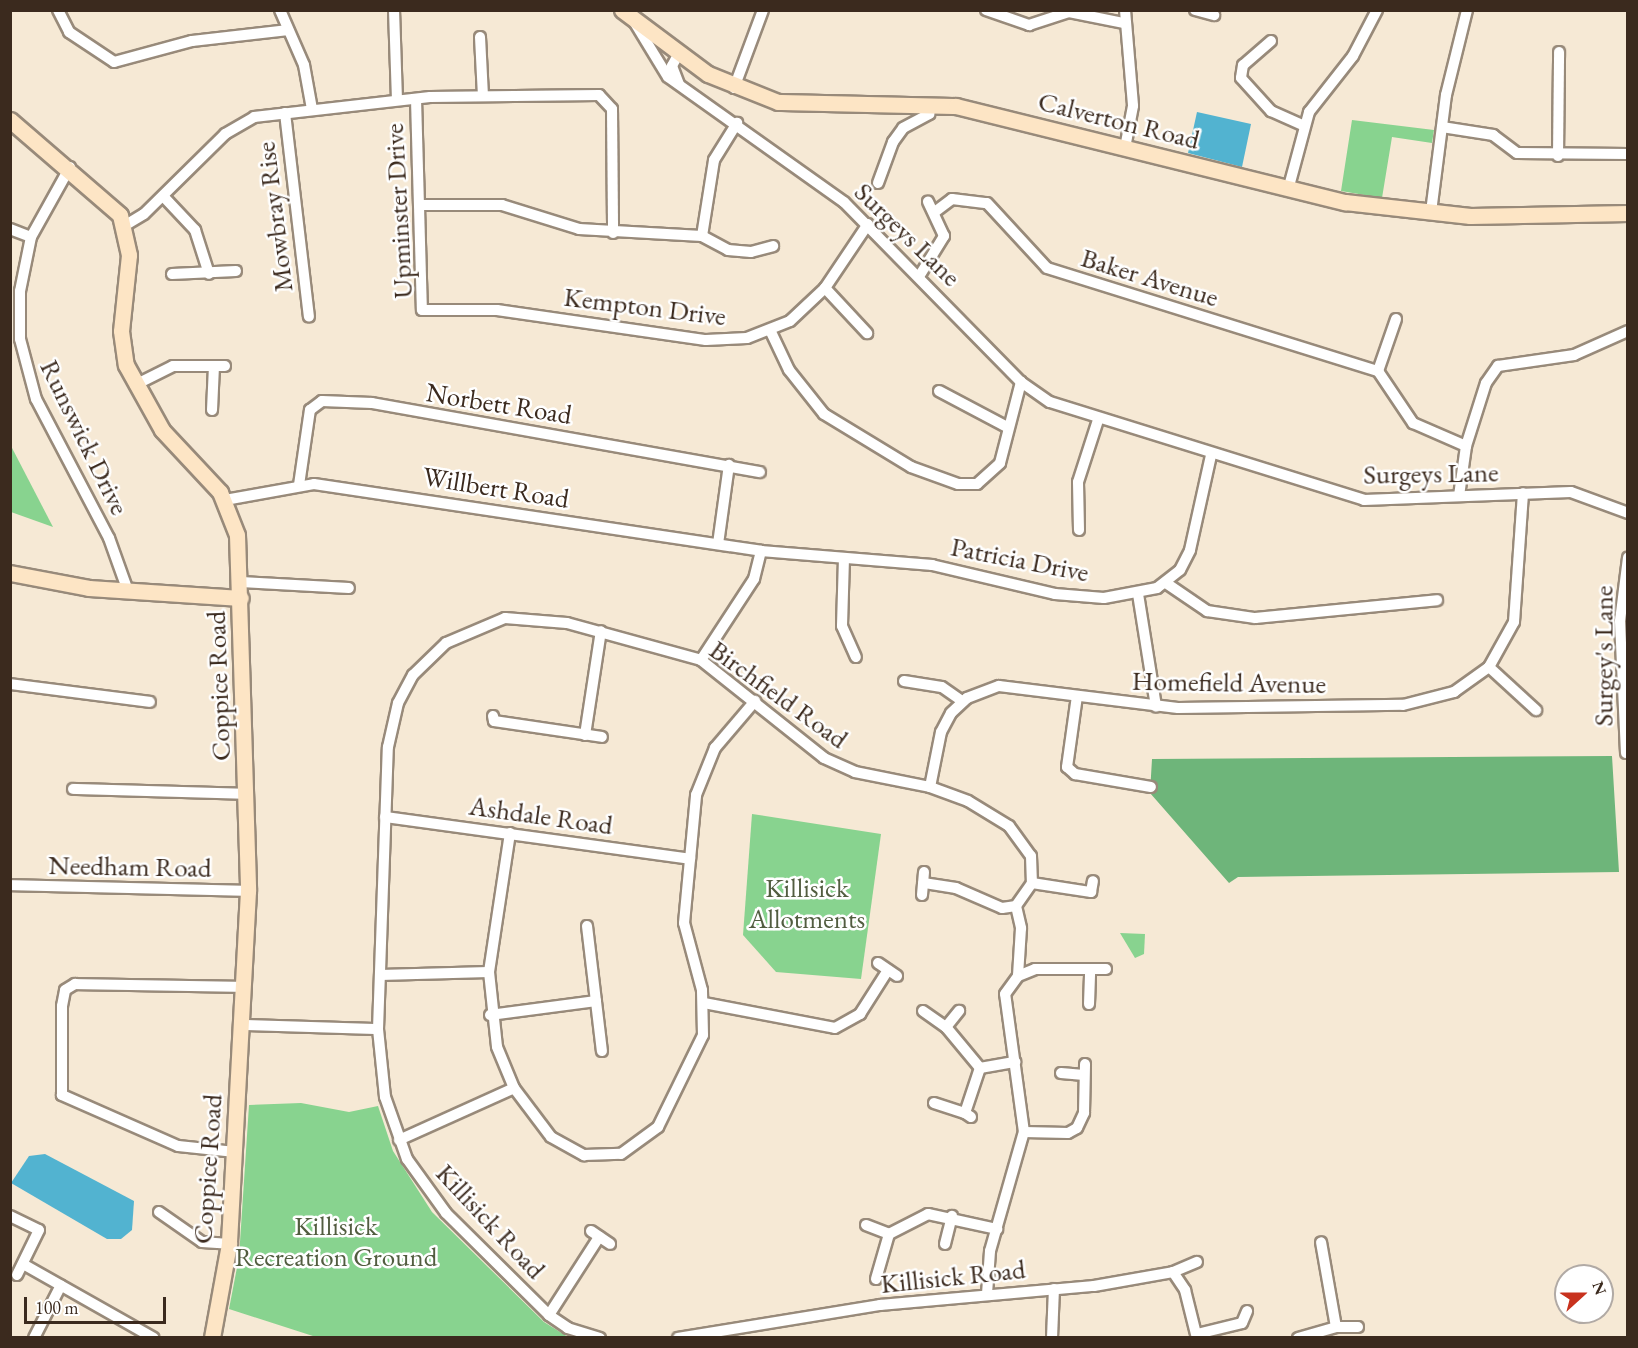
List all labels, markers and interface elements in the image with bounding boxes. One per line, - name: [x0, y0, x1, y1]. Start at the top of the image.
- street label: Calverton Road: [1035, 84, 1203, 156]
- street label: Upminster Drive: [377, 122, 419, 300]
- street label: Mowbray Rise: [249, 140, 299, 294]
- street label: Surgeys Lane: [848, 175, 968, 293]
- street label: Baker Avenue: [1077, 241, 1223, 313]
- street label: Kempton Drive: [562, 280, 728, 332]
- street label: Runswick Drive: [34, 354, 136, 520]
- street label: Norbett Road: [424, 375, 574, 431]
- street label: Surgeys Lane: [1363, 456, 1499, 490]
- street label: Willbert Road: [421, 459, 571, 515]
- street label: Patricia Drive: [948, 530, 1092, 588]
- street label: Surgey's Lane: [1587, 586, 1619, 726]
- street label: Coppice Road: [199, 610, 237, 762]
- street label: Birchfield Road: [704, 633, 854, 755]
- street label: Homefield Avenue: [1132, 664, 1326, 700]
- street label: Ashdale Road: [467, 789, 615, 841]
- street label: Needham Road: [48, 848, 212, 884]
- park label: Killisick Allotments: [749, 871, 865, 934]
- street label: Coppice Road: [186, 1093, 228, 1245]
- street label: Killisick Road: [430, 1157, 552, 1285]
- park label: Killisick Recreation Ground: [235, 1209, 437, 1272]
- street label: Killisick Road: [879, 1252, 1027, 1300]
- north arrow: [1554, 1264, 1614, 1324]
- text: N: [1587, 1278, 1612, 1298]
- scale bar: [27, 1285, 170, 1323]
- text: 100 m: [35, 1296, 79, 1319]

